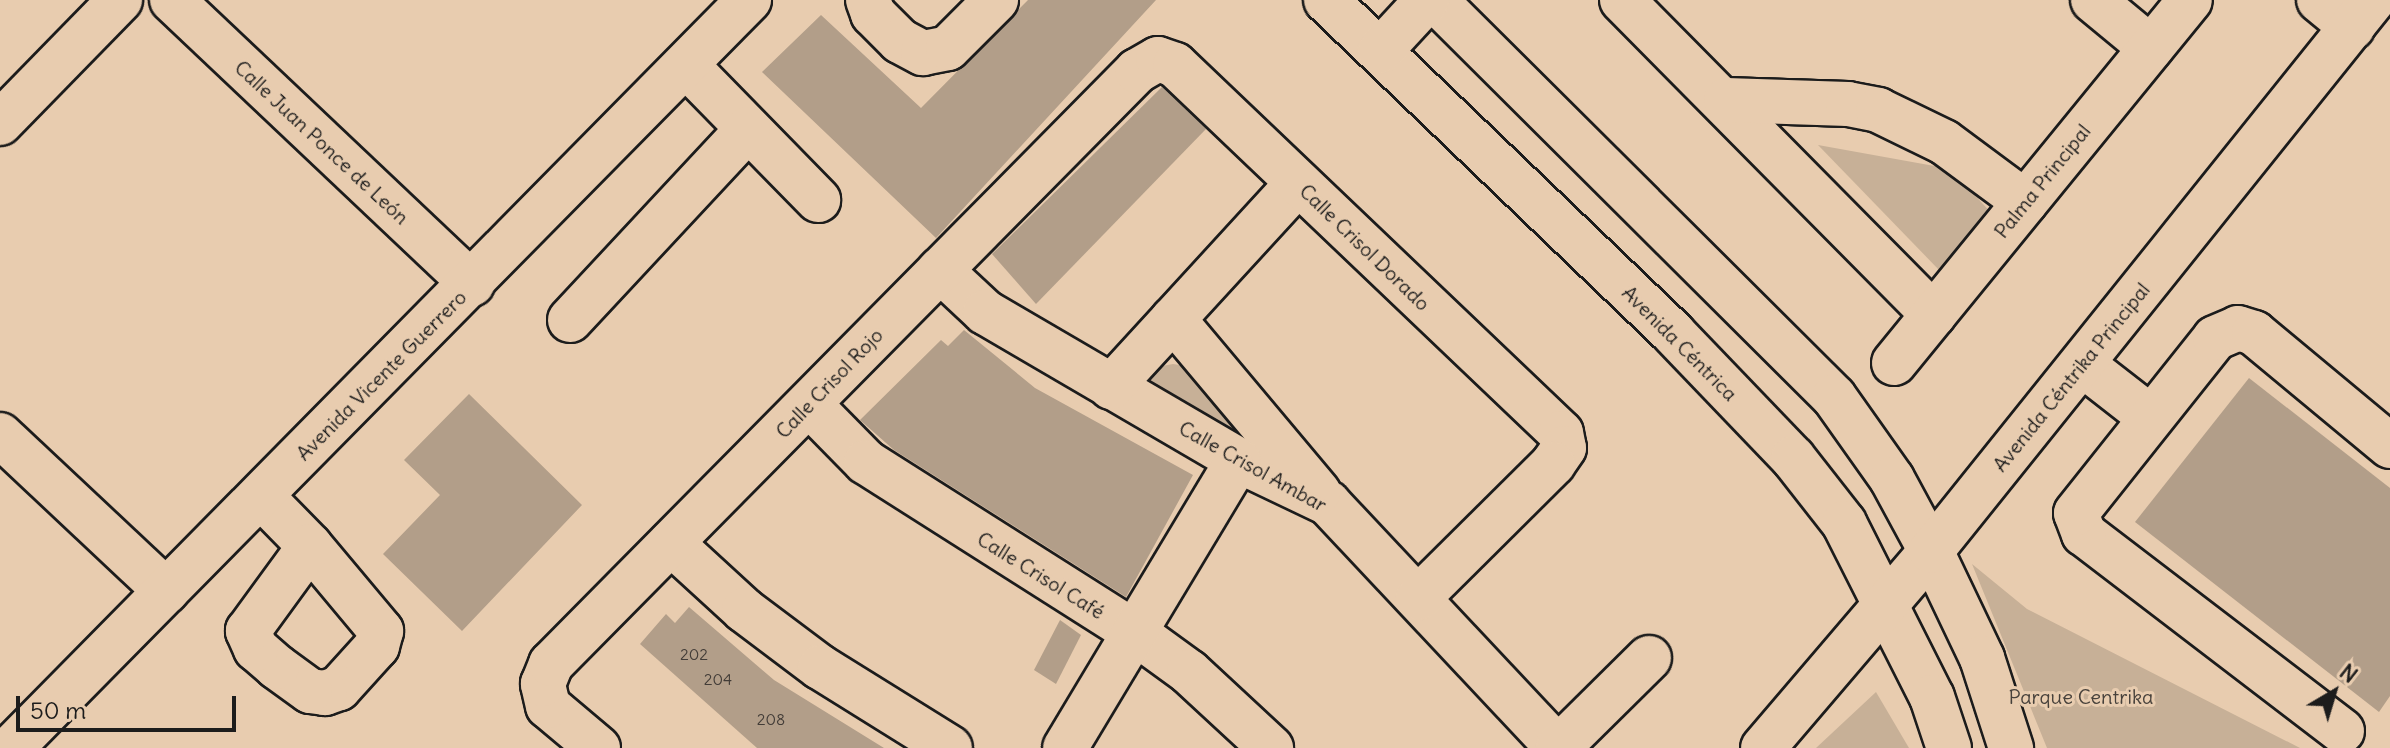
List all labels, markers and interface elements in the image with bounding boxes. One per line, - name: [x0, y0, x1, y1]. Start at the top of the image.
- street label: Calle Juan Ponce de León: [230, 55, 414, 229]
- street label: Palma Principal: [1989, 119, 2095, 243]
- street label: Calle Crisol Dorado: [1295, 179, 1435, 315]
- street label: Avenida Céntrika Principal: [1987, 278, 2155, 476]
- street label: Avenida Céntrica: [1617, 280, 1743, 406]
- street label: Avenida Vicente Guerrero: [291, 285, 471, 465]
- street label: Calle Crisol Rojo: [770, 323, 888, 443]
- street label: Calle Crisol Ambar: [1175, 415, 1331, 517]
- street label: Calle Crisol Café: [973, 526, 1109, 624]
- house number: 202: [680, 644, 708, 664]
- north arrow: [2294, 652, 2374, 732]
- text: N: [2334, 657, 2363, 689]
- house number: 204: [704, 669, 732, 689]
- scale bar: [20, 680, 240, 730]
- park label: Parque Centrika: [2009, 684, 2153, 708]
- text: 50 m: [30, 695, 86, 725]
- house number: 208: [757, 709, 785, 729]

